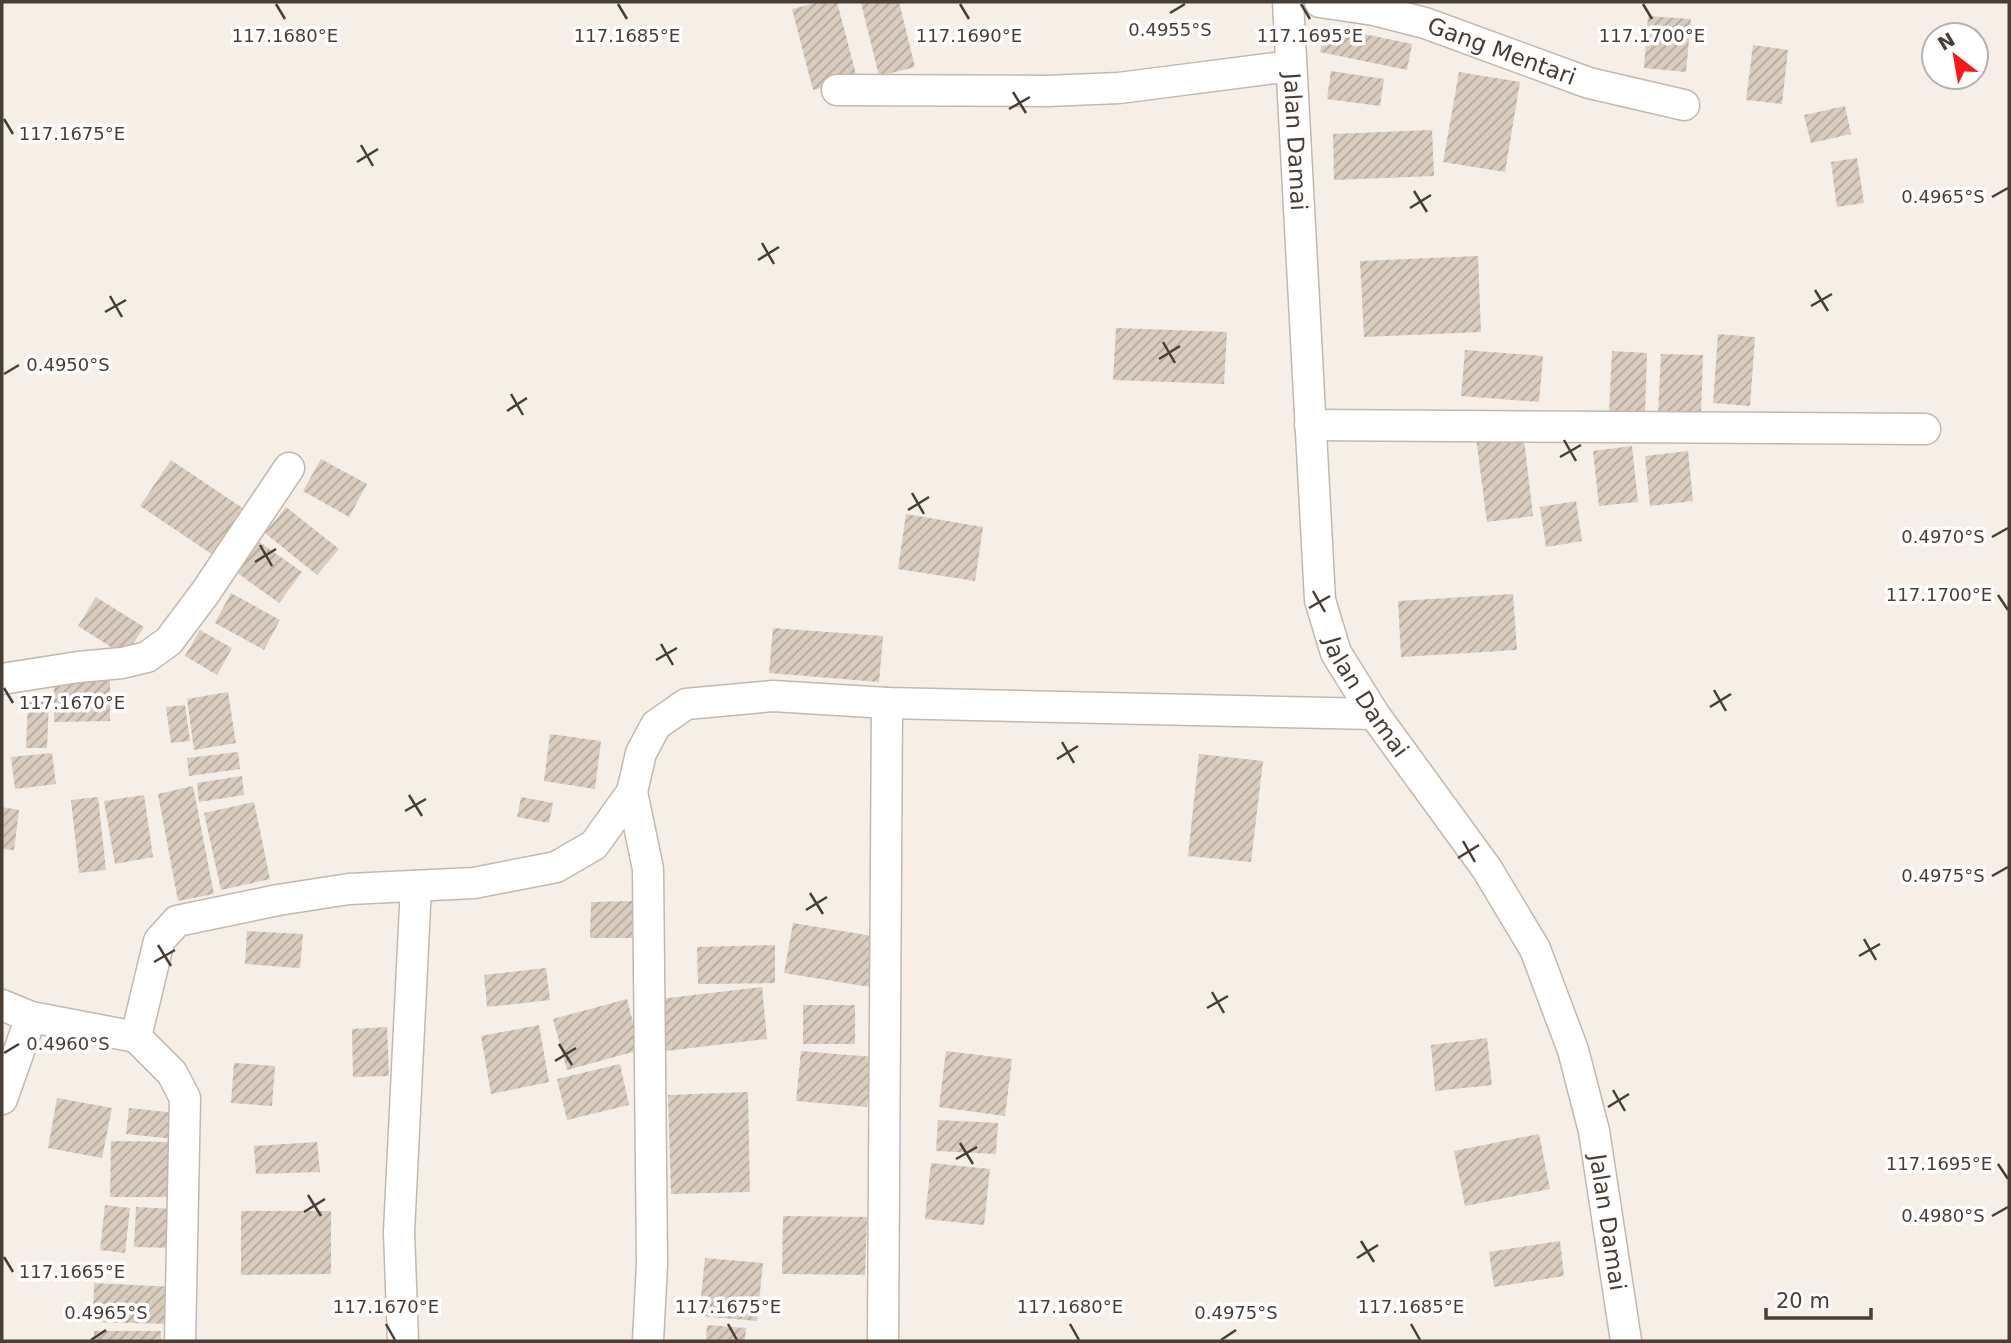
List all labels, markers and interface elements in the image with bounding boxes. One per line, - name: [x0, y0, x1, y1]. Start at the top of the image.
- street label: Gang Mentari: [1424, 12, 1580, 90]
- text: 0.4955°S: [1128, 19, 1212, 40]
- north arrow: [1920, 21, 1990, 91]
- text: 117.1680°E: [232, 25, 338, 46]
- text: 117.1685°E: [574, 25, 680, 46]
- text: 117.1690°E: [916, 25, 1022, 46]
- text: 117.1695°E: [1257, 25, 1363, 46]
- text: 117.1700°E: [1599, 25, 1705, 46]
- text: N: [1934, 28, 1959, 55]
- street label: Jalan Damai: [1279, 70, 1312, 211]
- text: 117.1675°E: [19, 123, 125, 144]
- text: 0.4965°S: [1901, 186, 1985, 207]
- text: 0.4950°S: [26, 354, 110, 375]
- text: 0.4970°S: [1901, 526, 1985, 547]
- text: 117.1700°E: [1886, 584, 1992, 605]
- street label: Jalan Damai: [1318, 632, 1414, 762]
- text: 117.1670°E: [19, 692, 125, 713]
- text: 0.4975°S: [1901, 865, 1985, 886]
- text: 0.4960°S: [26, 1033, 110, 1054]
- street label: Jalan Damai: [1584, 1150, 1631, 1292]
- text: 117.1695°E: [1886, 1153, 1992, 1174]
- text: 0.4980°S: [1901, 1205, 1985, 1226]
- text: 117.1665°E: [19, 1261, 125, 1282]
- scale bar: [1766, 1276, 1871, 1320]
- text: 20 m: [1776, 1289, 1830, 1313]
- text: 117.1670°E: [333, 1296, 439, 1317]
- text: 117.1675°E: [675, 1296, 781, 1317]
- text: 117.1680°E: [1017, 1296, 1123, 1317]
- text: 117.1685°E: [1358, 1296, 1464, 1317]
- text: 0.4965°S: [64, 1302, 148, 1323]
- text: 0.4975°S: [1194, 1302, 1278, 1323]

